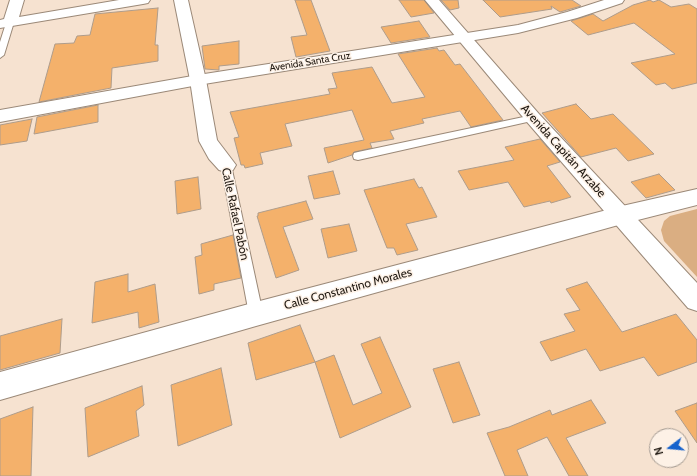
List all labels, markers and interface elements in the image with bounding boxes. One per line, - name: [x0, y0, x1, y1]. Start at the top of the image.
- street label: Avenida Santa Cruz: [269, 50, 351, 74]
- street label: Avenida Capitán Arzabe: [517, 101, 609, 201]
- street label: Calle Rafael Pabón: [218, 166, 252, 262]
- street label: Calle Constantino Morales: [283, 265, 413, 313]
- north arrow: [649, 428, 689, 468]
- text: N: [651, 445, 666, 457]

